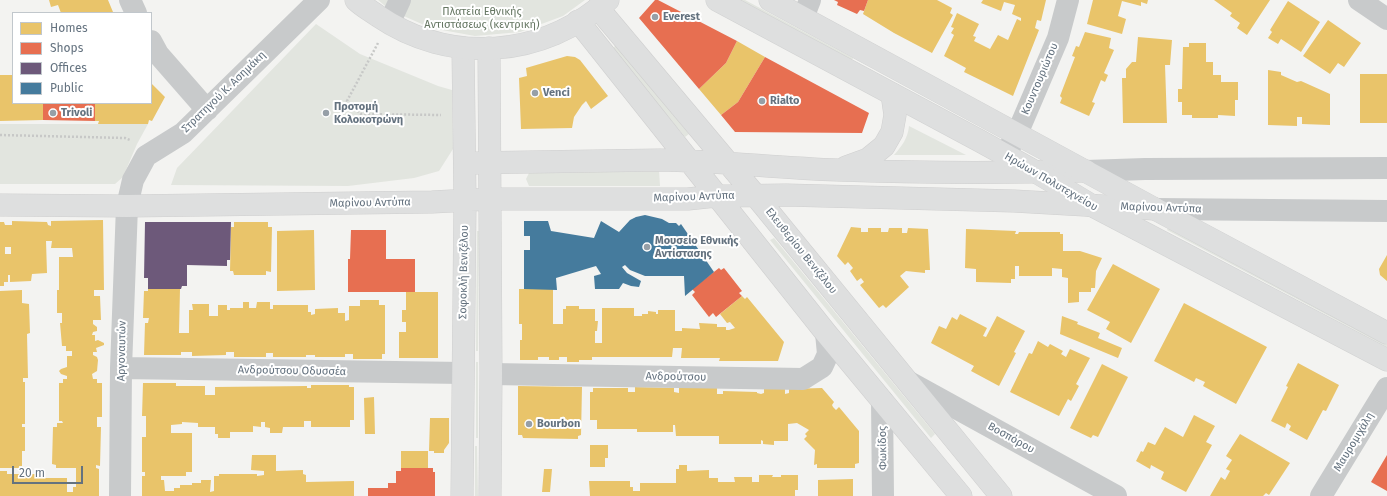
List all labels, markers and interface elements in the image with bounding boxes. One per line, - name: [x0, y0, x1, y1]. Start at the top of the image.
- park label: Πλατεία Εθνικής Αντιστάσεως (κεντρική): [424, 5, 540, 31]
- place label: Everest: [663, 10, 700, 24]
- legend: [12, 12, 152, 104]
- marker: Everest: [650, 12, 660, 22]
- text: Homes: [50, 21, 88, 35]
- text: Shops: [50, 41, 83, 55]
- street label: Κουντουριώτου: [1019, 41, 1061, 117]
- street label: Στρατηγού Κ. Ασημάκη: [179, 49, 269, 135]
- text: Offices: [50, 61, 87, 75]
- text: Public: [50, 81, 83, 95]
- place label: Venci: [543, 86, 570, 100]
- marker: Venci: [530, 88, 540, 98]
- place label: Rialto: [770, 94, 800, 108]
- marker: Rialto: [757, 96, 767, 106]
- place label: Προτομή Κολοκοτρώνη: [334, 100, 403, 126]
- place label: Trivoli: [61, 106, 92, 120]
- marker: Trivoli: [48, 108, 58, 118]
- marker: Προτομή Κολοκοτρώνη: [321, 108, 331, 118]
- street label: Ηρώων Πολυτεχνείου: [1002, 150, 1100, 214]
- street label: Μαρίνου Αντύπα: [653, 189, 735, 205]
- street label: Μαρίνου Αντύπα: [329, 196, 411, 210]
- street label: Μαρίνου Αντύπα: [1120, 200, 1202, 216]
- street label: Ελευθερίου Βενιζέλου: [762, 206, 840, 296]
- street label: Σοφοκλή Βενιζέλου: [457, 225, 471, 319]
- place label: Μουσείο Εθνικής Αντίστασης: [655, 234, 739, 260]
- marker: Μουσείο Εθνικής Αντίστασης: [642, 242, 652, 252]
- street label: Αργοναυτών: [115, 321, 129, 381]
- street label: Ανδρούτσου Οδυσσέα: [238, 363, 346, 379]
- street label: Ανδρούτσου: [645, 370, 707, 384]
- street label: Μαυρομιχάλη: [1331, 410, 1377, 474]
- place label: Bourbon: [537, 417, 580, 431]
- marker: Bourbon: [524, 419, 534, 429]
- street label: Βοσπόρου: [985, 420, 1037, 456]
- street label: Φωκίδος: [876, 426, 890, 470]
- scale bar: [14, 458, 85, 484]
- text: 20 m: [19, 466, 45, 480]

